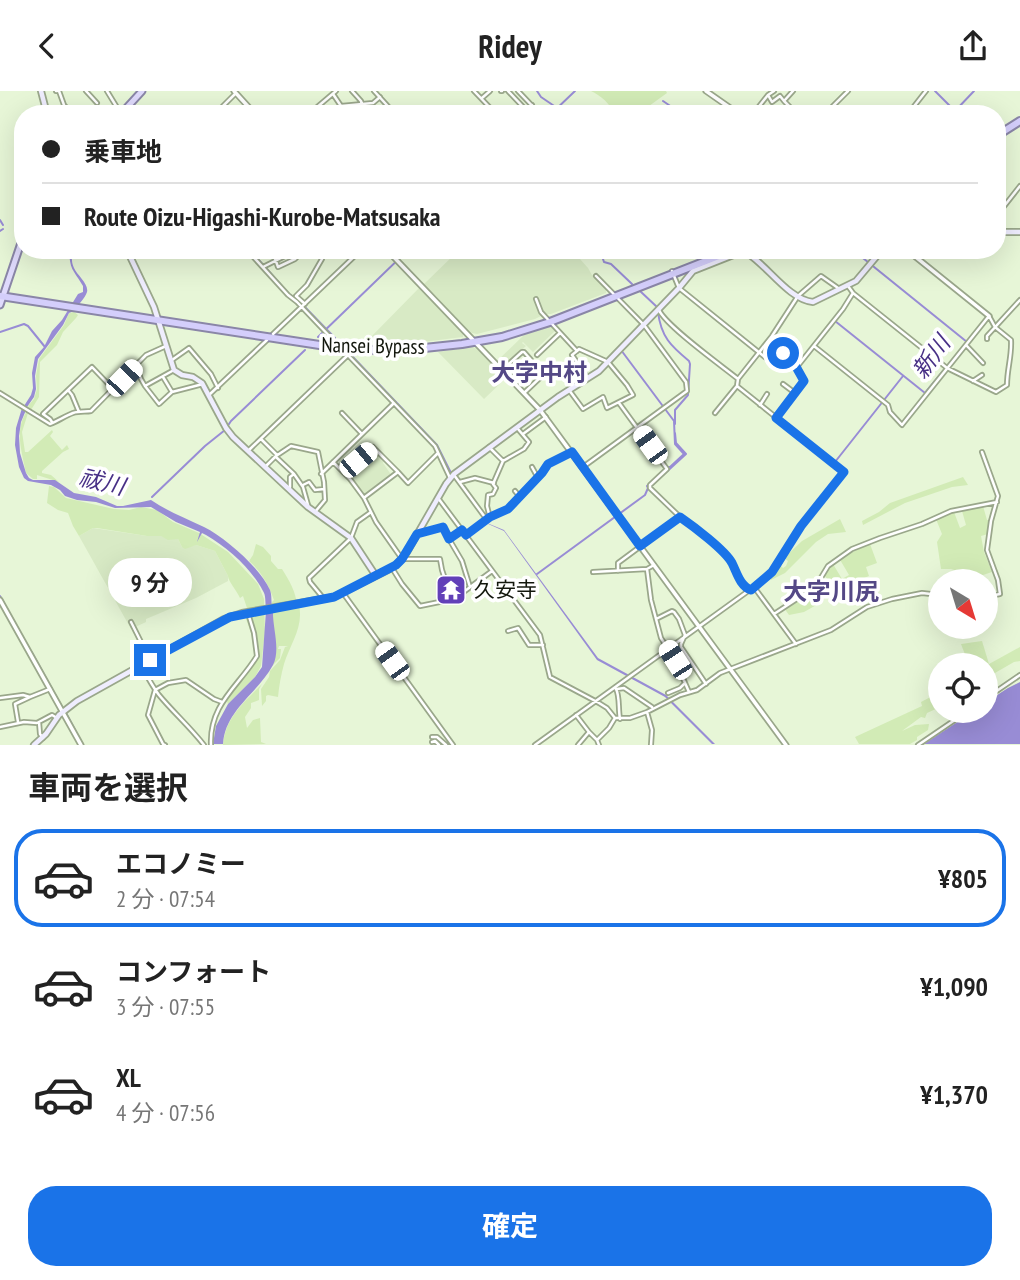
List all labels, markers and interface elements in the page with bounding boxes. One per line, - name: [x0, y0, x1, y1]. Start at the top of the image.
- text: Ridey: [478, 25, 542, 67]
- icon: back: [28, 27, 66, 65]
- icon: share: [954, 27, 992, 65]
- text: 乗車地: [84, 135, 162, 168]
- text: Route Oizu-Higashi-Kurobe-Matsusaka: [84, 200, 441, 233]
- water label: 新川: [905, 327, 958, 384]
- street label: Nansei Bypass: [321, 331, 425, 360]
- route start: [767, 337, 799, 369]
- car: [102, 356, 147, 400]
- district label: 大字中村: [491, 357, 587, 388]
- car: [630, 422, 671, 468]
- car: [336, 438, 381, 482]
- water label: 祓川: [76, 462, 131, 501]
- callout: 9 分: [108, 559, 192, 607]
- text: 9 分: [131, 568, 169, 597]
- north arrow: [928, 569, 998, 639]
- map controls: [928, 569, 998, 723]
- temple icon: 久安寺: [434, 573, 468, 607]
- place label: 久安寺: [474, 576, 537, 603]
- district label: 大字川尻: [783, 576, 879, 607]
- car: [655, 637, 696, 683]
- car: [372, 638, 413, 684]
- route end: [134, 644, 166, 676]
- button: locate: [928, 653, 998, 723]
- text: 車両を選択: [28, 766, 188, 808]
- icon: car: [32, 847, 95, 910]
- text: エコノミー: [116, 847, 246, 880]
- text: ¥805: [938, 862, 988, 895]
- text: 2 分 · 07:54: [116, 884, 215, 913]
- icon: car: [32, 955, 95, 1018]
- text: コンフォート: [116, 955, 271, 988]
- text: ¥1,090: [920, 970, 988, 1003]
- text: 3 分 · 07:55: [116, 992, 215, 1021]
- text: XL: [116, 1061, 141, 1094]
- icon: car: [32, 1063, 95, 1126]
- text: ¥1,370: [920, 1078, 988, 1111]
- text: 4 分 · 07:56: [116, 1098, 215, 1127]
- button: 確定: [28, 1186, 992, 1266]

